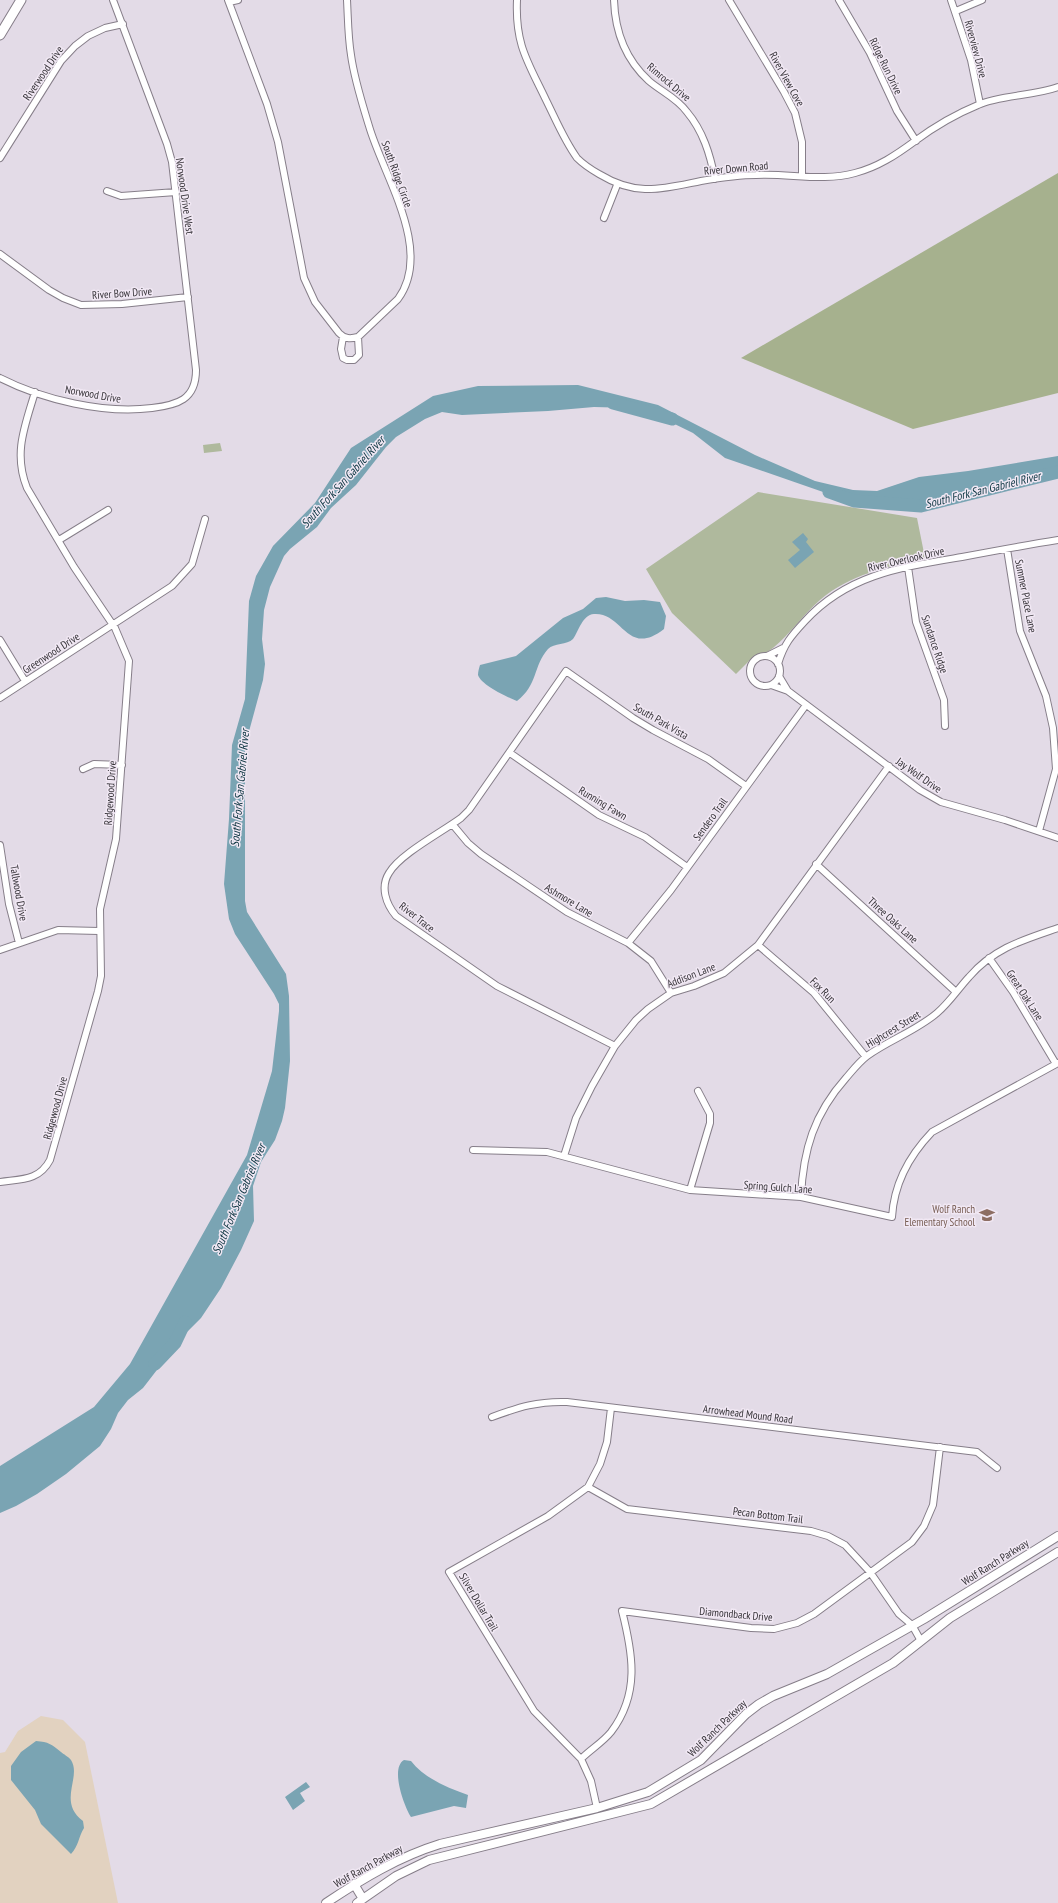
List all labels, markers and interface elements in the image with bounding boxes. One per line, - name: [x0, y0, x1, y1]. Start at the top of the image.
- street label: Riverview Drive: [962, 19, 991, 80]
- street label: Ridge Run Drive: [866, 35, 906, 97]
- street label: Riverwood Drive: [20, 43, 67, 103]
- street label: River View Cove: [766, 49, 808, 109]
- street label: Rimrock Drive: [644, 60, 694, 105]
- street label: South Ridge Circle: [378, 139, 416, 210]
- street label: Norwood Drive West: [173, 157, 197, 235]
- street label: River Down Road: [703, 158, 769, 178]
- street label: River Bow Drive: [91, 284, 153, 302]
- street label: Norwood Drive: [64, 382, 123, 406]
- water label: South Fork San Gabriel River: [298, 431, 389, 531]
- water label: South Fork San Gabriel River: [924, 468, 1044, 511]
- street label: River Overlook Drive: [866, 543, 946, 575]
- street label: Summer Place Lane: [1012, 558, 1040, 634]
- street label: Sundance Ridge: [919, 613, 952, 675]
- street label: Greenwood Drive: [20, 629, 83, 677]
- street label: South Park Vista: [631, 700, 691, 742]
- water label: South Fork San Gabriel River: [227, 727, 252, 847]
- street label: Jay Wolf Drive: [893, 754, 945, 796]
- street label: Ridgewood Drive: [101, 760, 119, 826]
- street label: Running Fawn: [576, 783, 630, 823]
- street label: Sendero Trail: [690, 794, 730, 843]
- street label: Tallwood Drive: [7, 864, 31, 922]
- street label: Ashmore Lane: [542, 880, 596, 920]
- street label: Three Oaks Lane: [865, 894, 921, 947]
- street label: River Trace: [396, 899, 438, 935]
- street label: Addison Lane: [665, 959, 718, 991]
- street label: Great Oak Lane: [1003, 967, 1047, 1023]
- street label: Fox Run: [807, 974, 839, 1006]
- street label: Highcrest Street: [863, 1007, 923, 1051]
- street label: Ridgewood Drive: [40, 1075, 70, 1141]
- water label: South Fork San Gabriel River: [209, 1140, 269, 1256]
- street label: Spring Gulch Lane: [743, 1178, 813, 1196]
- place label: Wolf Ranch Elementary School: [905, 1202, 975, 1229]
- school or university icon: Wolf Ranch Elementary School: [978, 1206, 996, 1224]
- street label: Arrowhead Mound Road: [702, 1402, 794, 1426]
- street label: Pecan Bottom Trail: [732, 1504, 804, 1526]
- street label: Wolf Ranch Parkway: [959, 1535, 1032, 1588]
- street label: Silver Dollar Trail: [456, 1570, 502, 1634]
- street label: Diamondback Drive: [699, 1604, 774, 1624]
- street label: Wolf Ranch Parkway: [685, 1696, 750, 1760]
- street label: Wolf Ranch Parkway: [331, 1841, 406, 1891]

